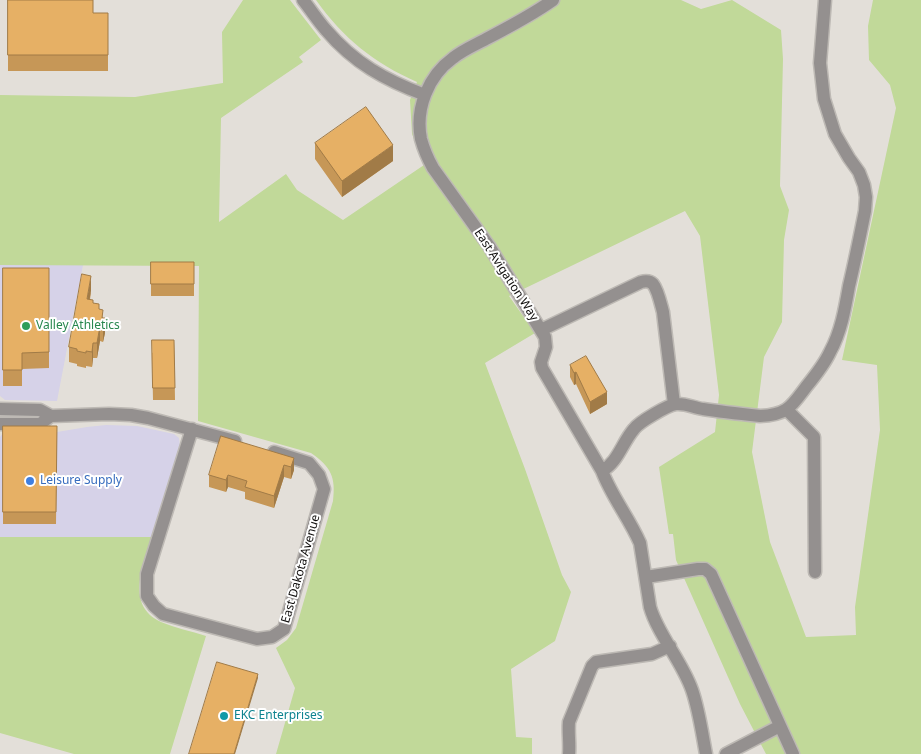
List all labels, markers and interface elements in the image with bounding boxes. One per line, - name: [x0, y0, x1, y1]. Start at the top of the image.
- street label: East Avigation Way: [471, 226, 541, 324]
- place label: Valley Athletics: [36, 319, 120, 333]
- marker: Valley Athletics: [20, 320, 32, 332]
- place label: Leisure Supply: [40, 474, 122, 488]
- marker: Leisure Supply: [24, 475, 36, 487]
- street label: East Dakota Avenue: [279, 513, 323, 625]
- place label: EKC Enterprises: [234, 709, 322, 723]
- marker: EKC Enterprises: [218, 710, 230, 722]

